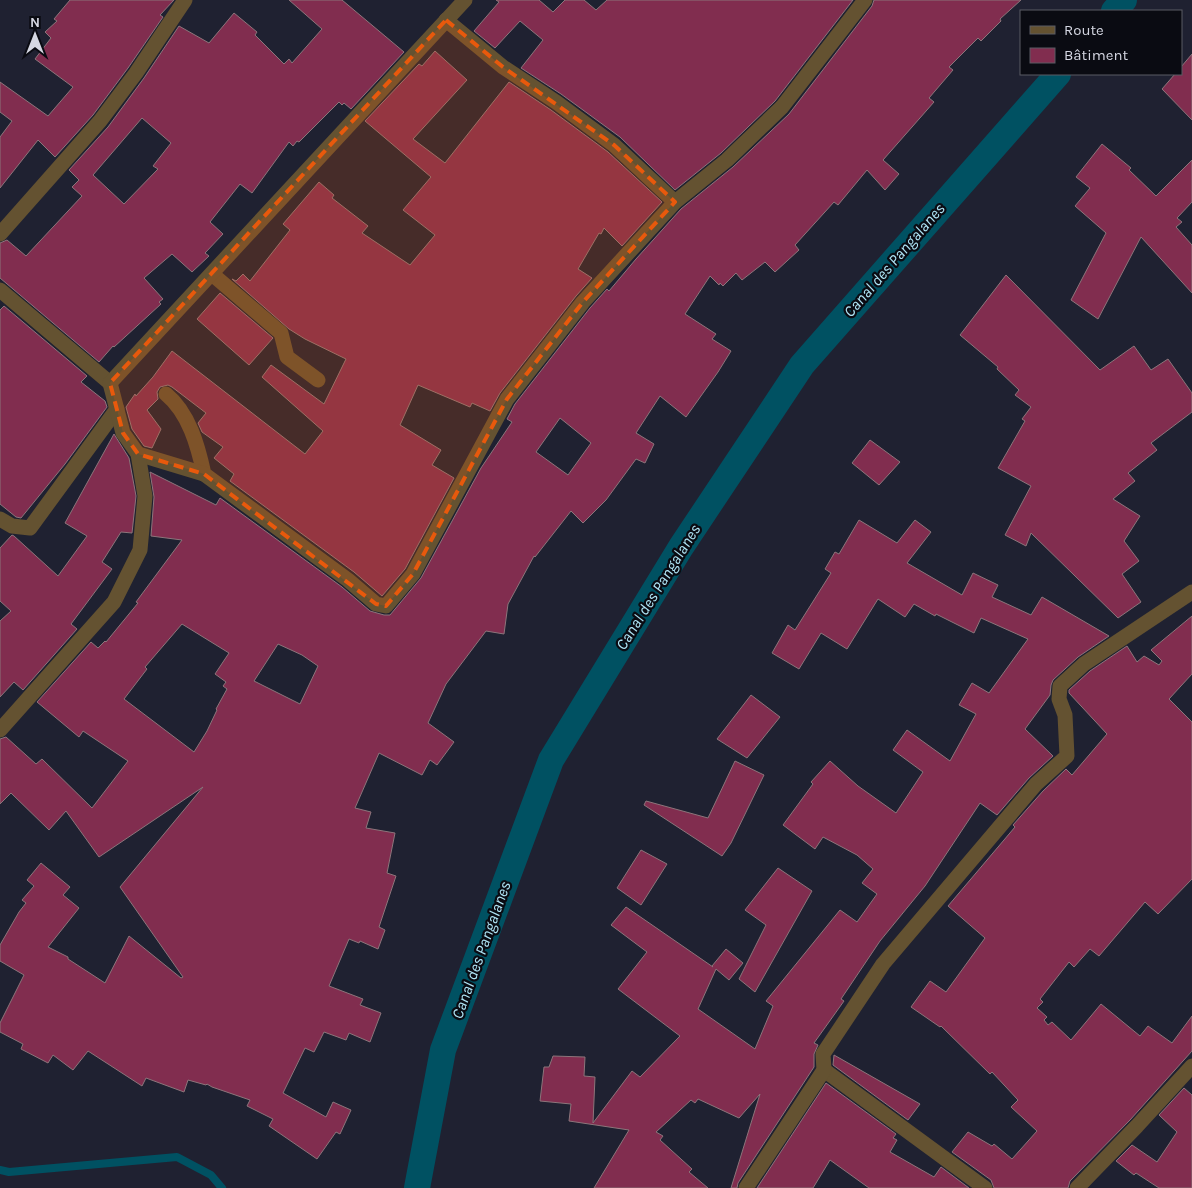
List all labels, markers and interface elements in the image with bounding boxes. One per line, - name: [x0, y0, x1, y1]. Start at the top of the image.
- north arrow: [10, 10, 60, 60]
- legend: [1020, 10, 1182, 75]
- text: N: [30, 14, 40, 31]
- text: Route: [1064, 21, 1104, 39]
- text: Bâtiment: [1064, 46, 1128, 64]
- water label: Canal des Pangalanes: [839, 199, 949, 321]
- water label: Canal des Pangalanes: [612, 520, 705, 653]
- water label: Canal des Pangalanes: [447, 878, 515, 1021]

